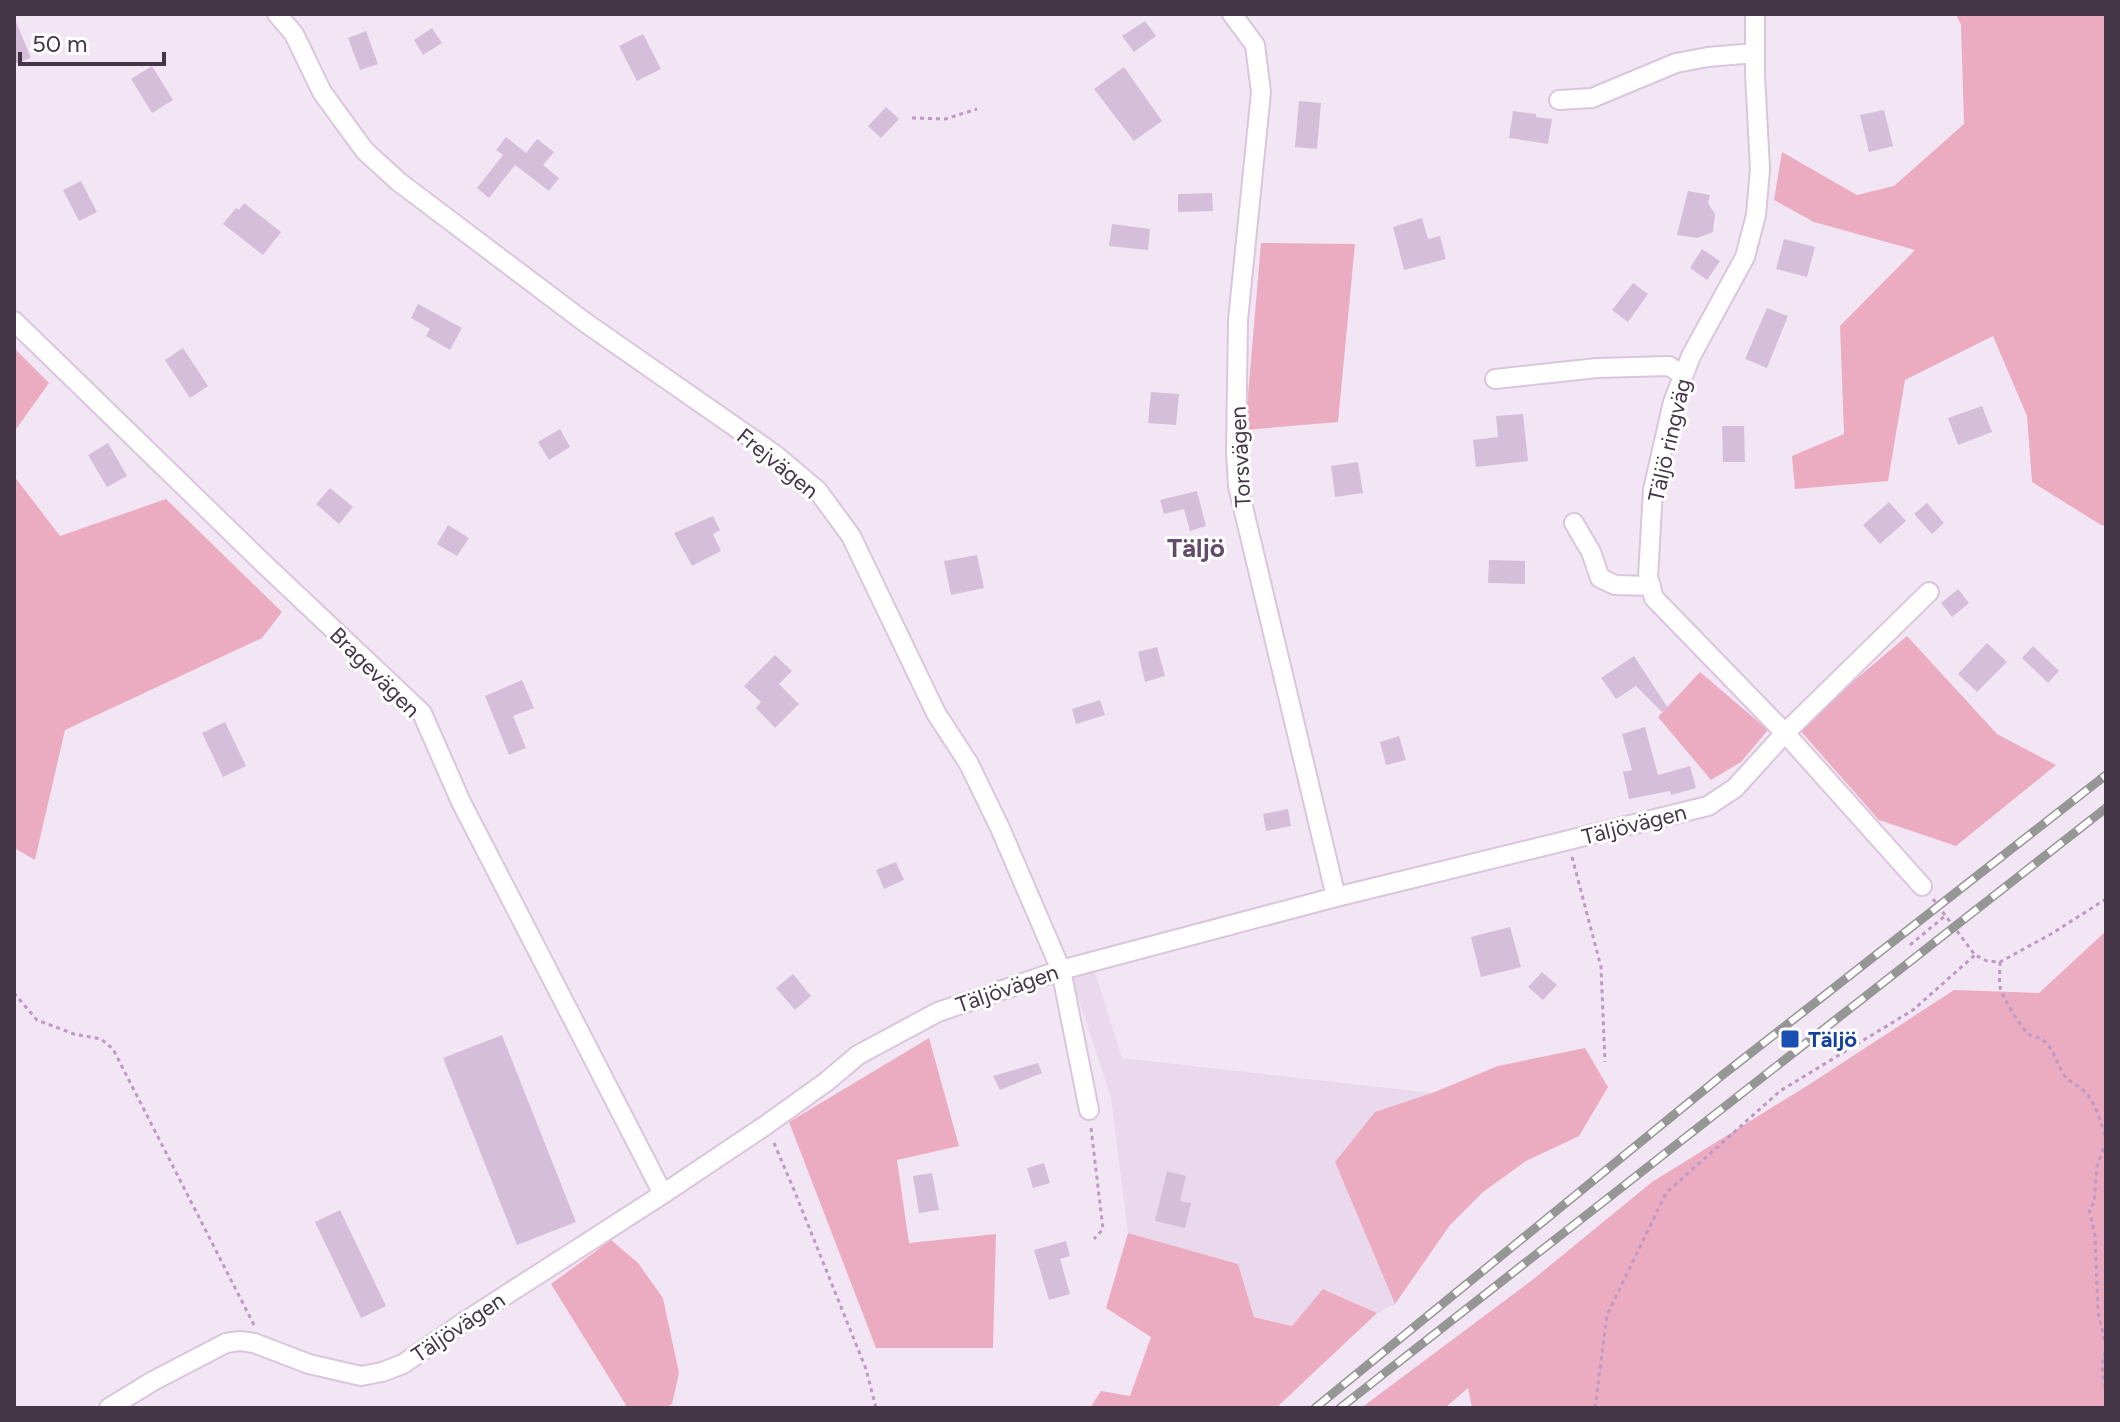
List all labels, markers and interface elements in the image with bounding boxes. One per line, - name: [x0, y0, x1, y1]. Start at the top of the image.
- scale bar: [20, 16, 164, 66]
- text: 50 m: [32, 29, 88, 58]
- street label: Täljö ringväg: [1642, 376, 1697, 504]
- street label: Torsvägen: [1224, 406, 1257, 508]
- street label: Frejvägen: [732, 422, 824, 504]
- district label: Täljö: [1167, 532, 1225, 564]
- street label: Bragevägen: [324, 622, 425, 723]
- street label: Täljövägen: [1579, 799, 1689, 850]
- street label: Täljövägen: [952, 958, 1062, 1019]
- place label: Täljö: [1808, 1026, 1857, 1053]
- marker: Täljö: [1779, 1028, 1801, 1050]
- street label: Täljövägen: [407, 1286, 510, 1368]

